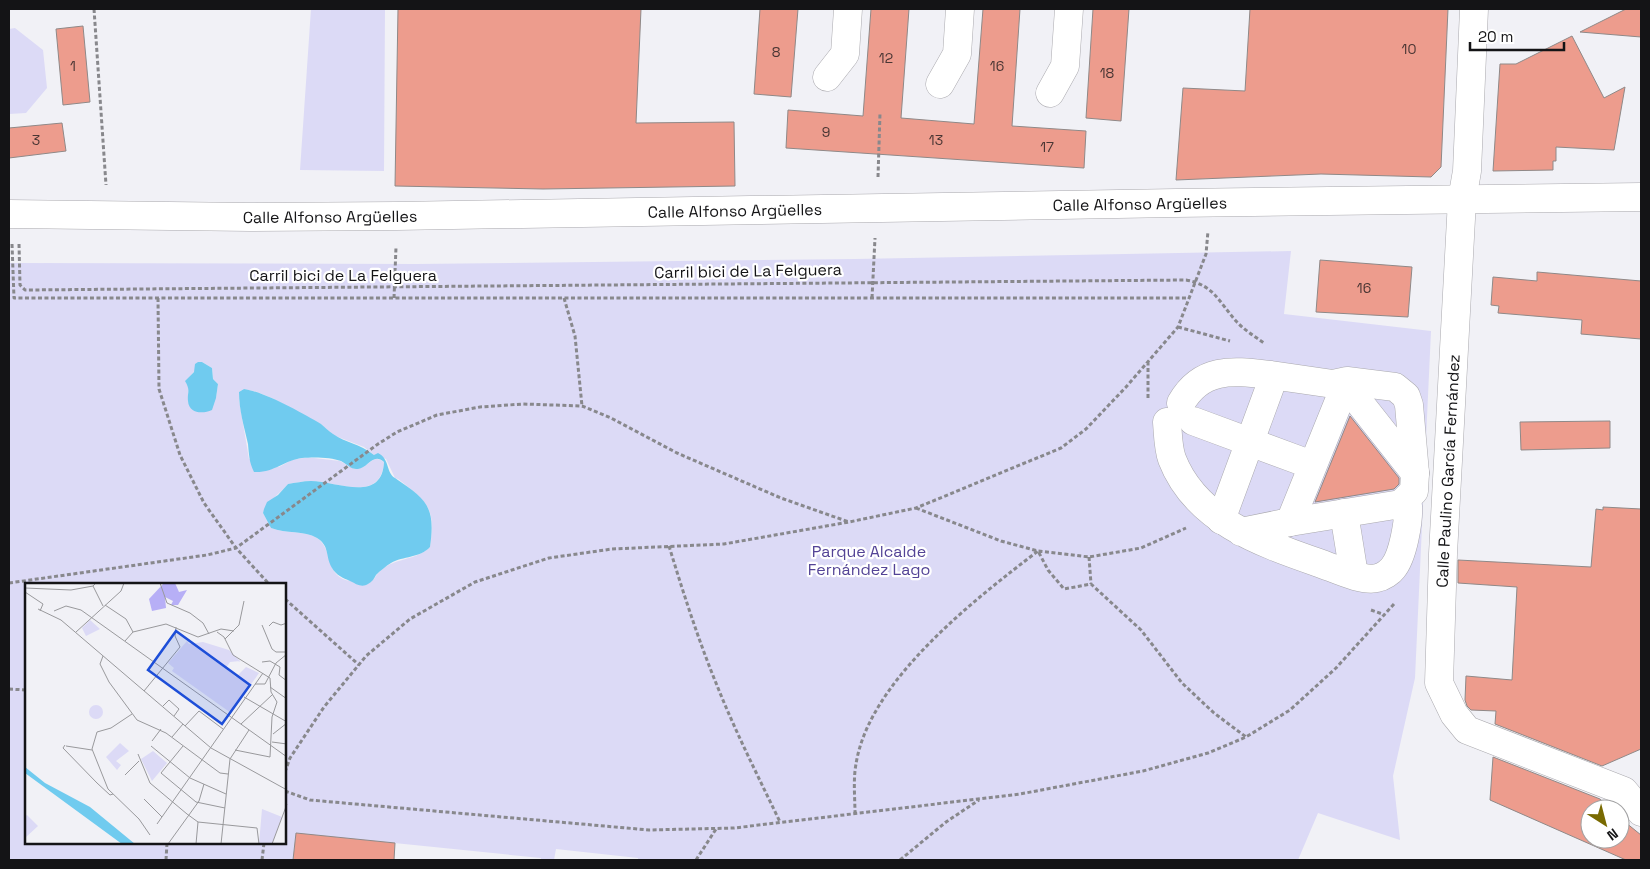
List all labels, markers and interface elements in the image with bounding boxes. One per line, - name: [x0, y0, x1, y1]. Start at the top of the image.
- scale bar: [1470, 20, 1564, 52]
- text: 20 m: [1478, 27, 1513, 46]
- house number: 10: [1402, 40, 1416, 58]
- house number: 8: [772, 43, 781, 61]
- house number: 12: [879, 49, 893, 67]
- house number: 1: [70, 57, 76, 75]
- house number: 16: [990, 57, 1004, 75]
- house number: 18: [1100, 64, 1115, 82]
- house number: 9: [822, 123, 830, 141]
- house number: 3: [32, 131, 40, 149]
- house number: 13: [929, 131, 943, 149]
- house number: 17: [1040, 138, 1054, 156]
- street label: Calle Alfonso Argüelles: [1052, 192, 1227, 216]
- street label: Calle Alfonso Argüelles: [647, 198, 822, 222]
- street label: Calle Alfonso Argüelles: [243, 205, 417, 228]
- street label: Carril bici de La Felguera: [654, 259, 842, 283]
- street label: Carril bici de La Felguera: [249, 265, 437, 286]
- house number: 16: [1357, 279, 1371, 297]
- street label: Calle Paulino García Fernández: [1431, 354, 1465, 588]
- park label: Parque Alcalde Fernández Lago: [808, 541, 930, 580]
- inset map: [25, 583, 286, 844]
- north arrow: [1580, 799, 1630, 849]
- text: N: [1604, 824, 1622, 845]

